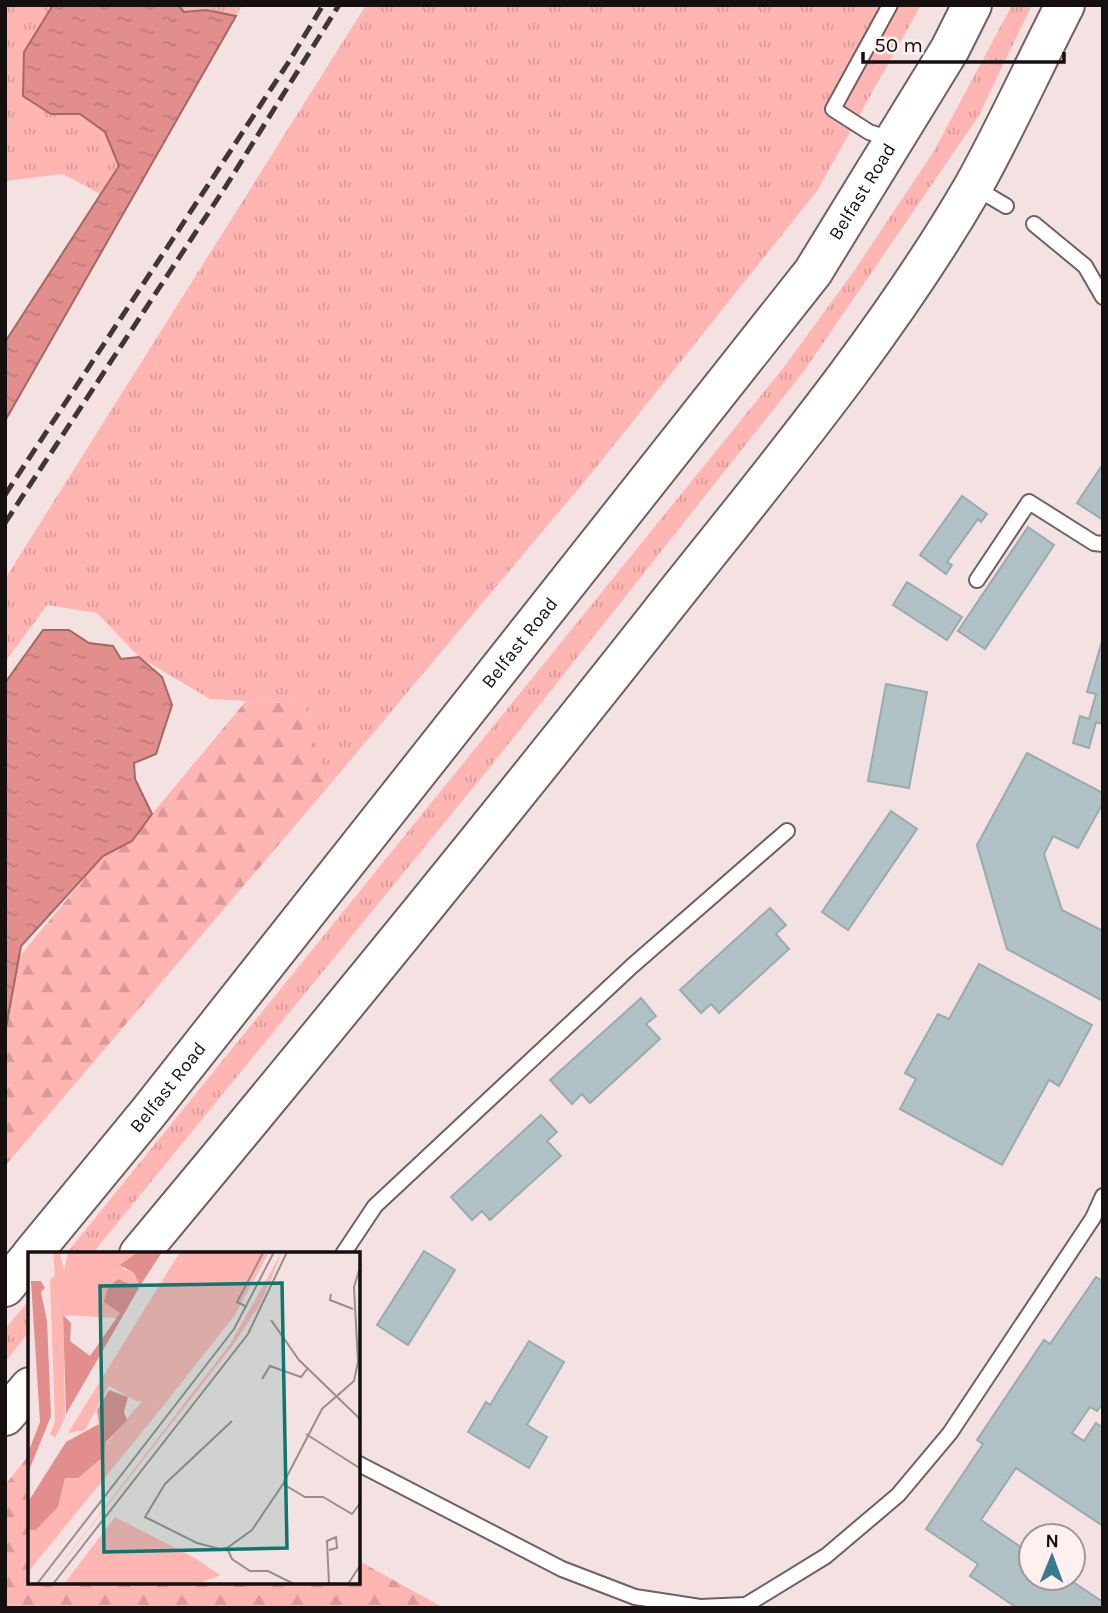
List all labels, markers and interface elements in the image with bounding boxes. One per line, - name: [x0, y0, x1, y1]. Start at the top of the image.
- scale bar: [863, 21, 1064, 65]
- text: 50 m: [874, 33, 923, 57]
- street label: Belfast Road: [824, 139, 900, 244]
- street label: Belfast Road: [477, 593, 562, 693]
- street label: Belfast Road: [125, 1038, 211, 1137]
- inset map: [28, 1252, 360, 1585]
- north arrow: [1017, 1522, 1087, 1592]
- text: N: [1045, 1530, 1059, 1552]

